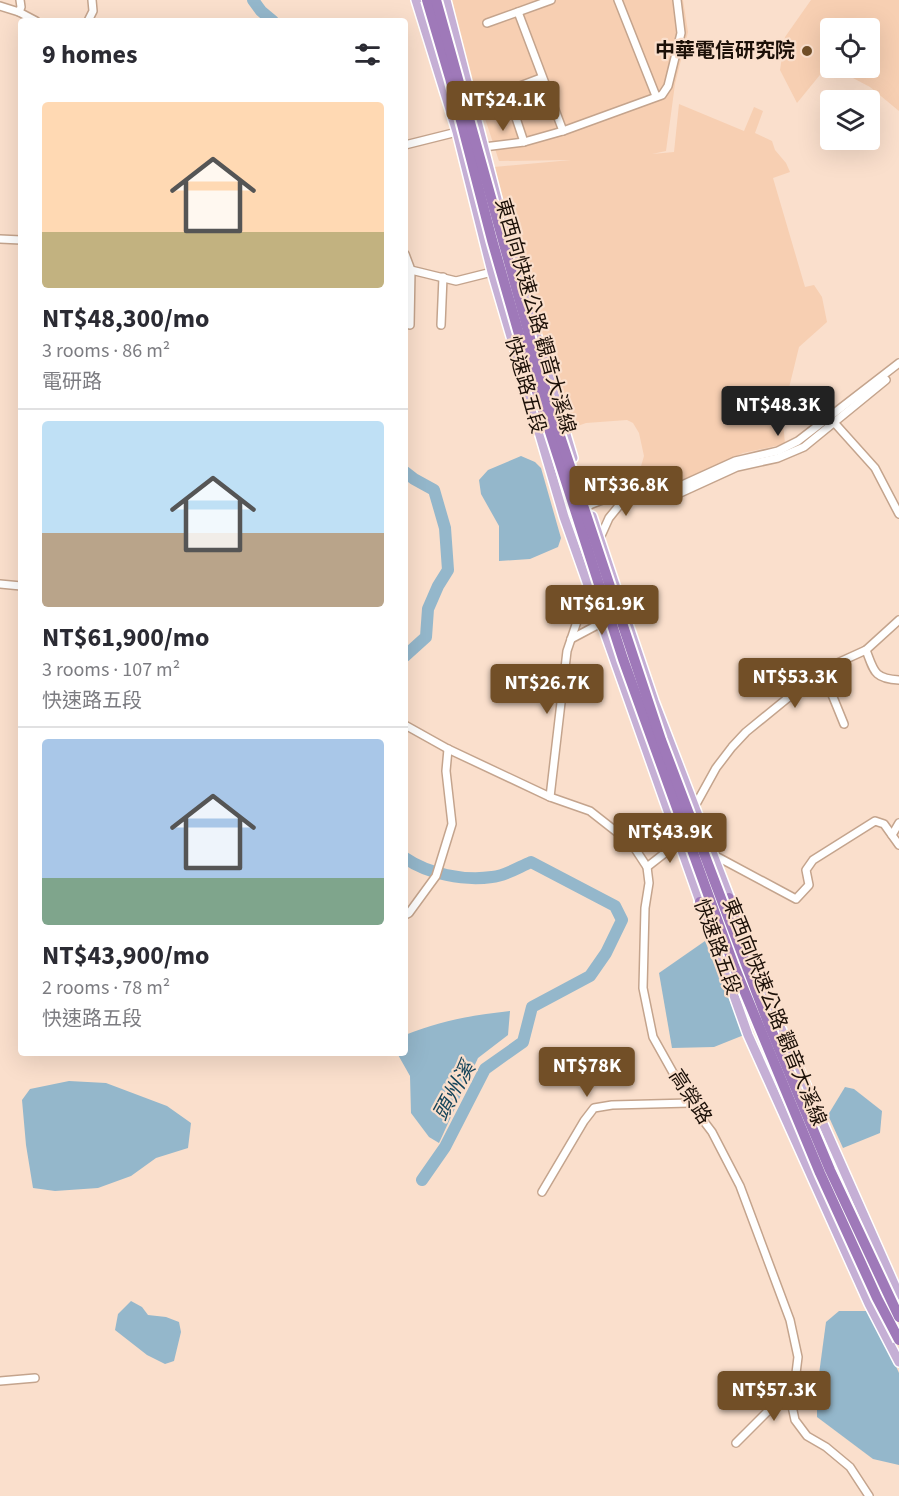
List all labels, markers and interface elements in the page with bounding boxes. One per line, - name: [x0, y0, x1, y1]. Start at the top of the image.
- map controls: [820, 18, 880, 150]
- button: locate: [820, 18, 880, 78]
- text: 9 homes: [42, 36, 137, 73]
- place label: 中華電信研究院: [655, 37, 795, 65]
- icon: filters: [351, 38, 384, 71]
- marker: 中華電信研究院: [800, 44, 814, 58]
- pin: NT$24.1K: [441, 81, 565, 132]
- text: NT$24.1K: [461, 86, 545, 114]
- button: layers: [820, 90, 880, 150]
- icon: home: [159, 141, 267, 249]
- street label: 東西向快速公路 觀音大溪線: [488, 195, 582, 437]
- text: NT$48,300/mo: [42, 300, 209, 337]
- street label: 快速路五段: [498, 333, 552, 437]
- text: 3 rooms · 86 m²: [42, 337, 170, 365]
- text: 電研路: [42, 368, 102, 396]
- pin: NT$48.3K: [716, 386, 840, 437]
- text: NT$48.3K: [736, 391, 820, 419]
- icon: home: [159, 460, 267, 568]
- pin: NT$36.8K: [564, 466, 688, 517]
- text: NT$36.8K: [584, 471, 668, 499]
- pin: NT$61.9K: [540, 585, 664, 636]
- text: NT$61.9K: [560, 590, 644, 618]
- text: NT$61,900/mo: [42, 619, 209, 656]
- text: 3 rooms · 107 m²: [42, 656, 180, 684]
- pin: NT$53.3K: [733, 658, 857, 709]
- text: NT$53.3K: [753, 663, 837, 691]
- pin: NT$26.7K: [485, 664, 609, 715]
- text: NT$26.7K: [505, 669, 589, 697]
- text: 快速路五段: [42, 687, 142, 715]
- icon: home: [159, 778, 267, 886]
- pin: NT$43.9K: [608, 813, 732, 864]
- text: NT$43.9K: [628, 818, 712, 846]
- street label: 東西向快速公路 觀音大溪線: [715, 894, 833, 1130]
- street label: 快速路五段: [687, 895, 747, 999]
- text: NT$43,900/mo: [42, 937, 209, 974]
- text: 2 rooms · 78 m²: [42, 974, 170, 1002]
- text: 快速路五段: [42, 1005, 142, 1033]
- pin: NT$78K: [538, 1047, 636, 1098]
- text: NT$78K: [553, 1052, 621, 1080]
- water label: 頭州溪: [426, 1054, 484, 1126]
- street label: 高榮路: [662, 1064, 718, 1130]
- pin: NT$57.3K: [712, 1371, 836, 1422]
- text: NT$57.3K: [732, 1376, 816, 1404]

